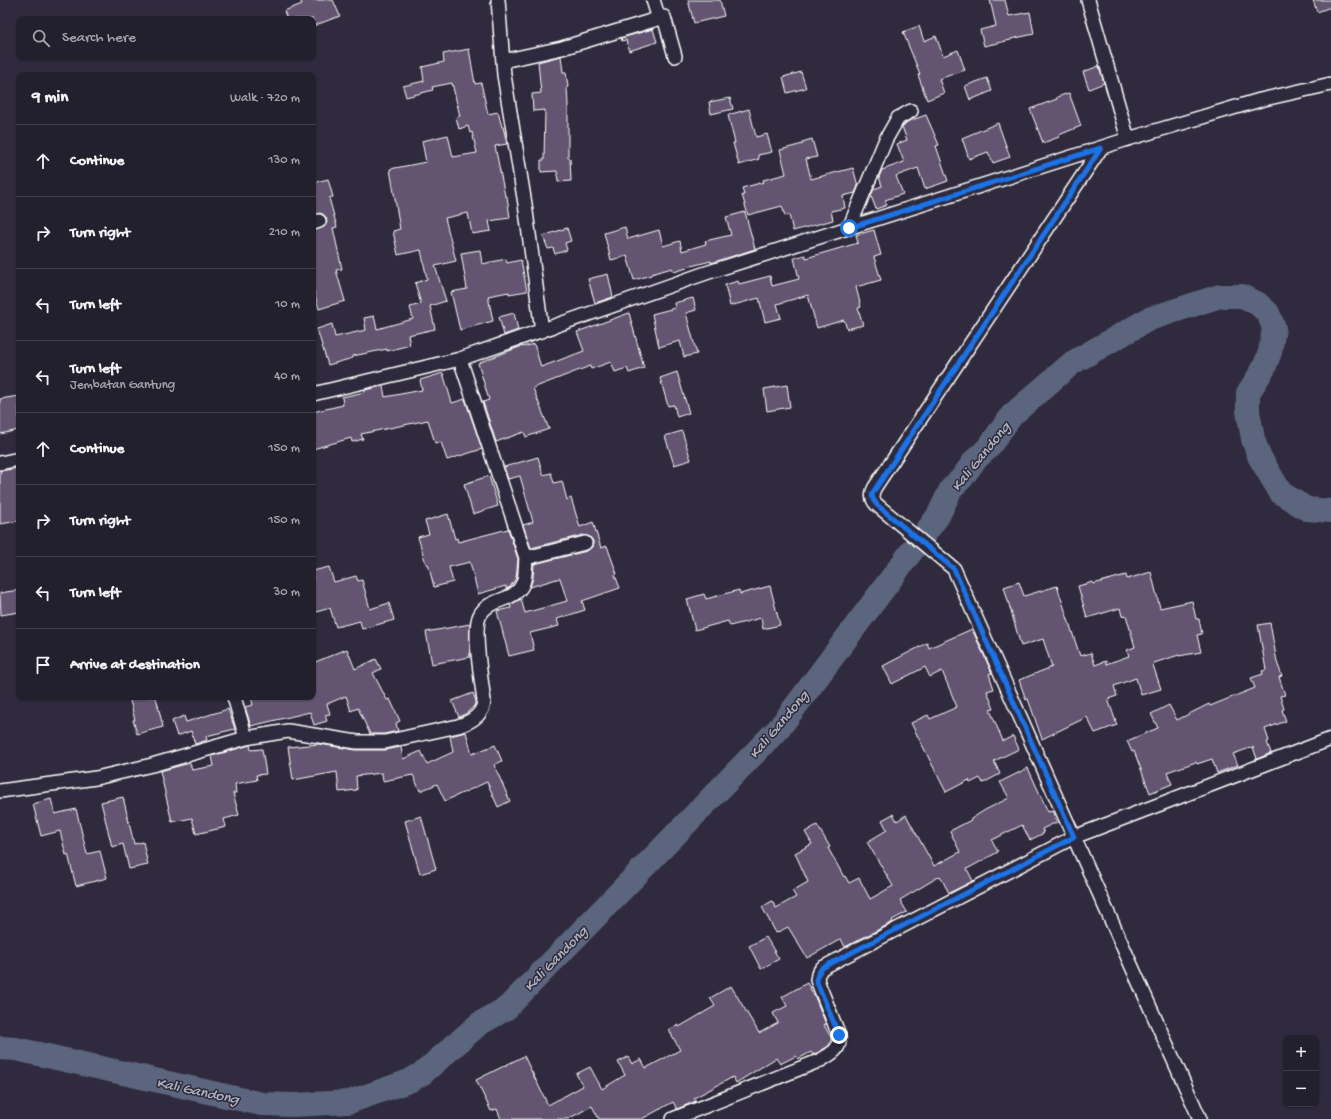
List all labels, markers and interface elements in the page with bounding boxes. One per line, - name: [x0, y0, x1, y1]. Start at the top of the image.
- search box: [16, 16, 316, 60]
- icon: search: [30, 27, 52, 49]
- text: Search here: [62, 29, 136, 47]
- text: 9 min: [32, 88, 68, 108]
- text: Walk · 720 m: [230, 91, 300, 106]
- icon: ahead: [32, 150, 54, 172]
- text: Continue: [70, 152, 124, 170]
- text: 130 m: [268, 153, 300, 168]
- route start: [840, 219, 858, 237]
- icon: right: [32, 222, 54, 244]
- text: Turn right: [70, 224, 130, 242]
- text: 210 m: [269, 225, 300, 240]
- icon: left: [32, 294, 54, 316]
- text: Turn left: [70, 296, 121, 314]
- text: 10 m: [275, 297, 300, 312]
- text: Turn left: [70, 360, 121, 378]
- icon: left: [32, 366, 54, 388]
- text: 40 m: [274, 369, 300, 384]
- text: Jembatan Gantung: [70, 378, 175, 393]
- water label: Kali Gandong: [948, 418, 1016, 496]
- icon: ahead: [32, 438, 54, 460]
- text: Continue: [70, 440, 124, 458]
- text: 150 m: [268, 441, 300, 456]
- icon: right: [32, 510, 54, 532]
- text: Turn right: [70, 512, 130, 530]
- text: 150 m: [268, 513, 300, 528]
- icon: left: [32, 582, 54, 604]
- text: Turn left: [70, 584, 121, 602]
- text: 30 m: [274, 585, 300, 600]
- icon: arrive: [32, 654, 54, 676]
- text: Arrive at destination: [70, 656, 200, 674]
- water label: Kali Gandong: [746, 686, 814, 763]
- water label: Kali Gandong: [521, 922, 593, 996]
- route end: [830, 1026, 848, 1044]
- map controls: [1283, 1035, 1319, 1107]
- button: +: [1283, 1035, 1319, 1071]
- button: −: [1283, 1071, 1319, 1107]
- water label: Kali Gandong: [155, 1074, 242, 1110]

